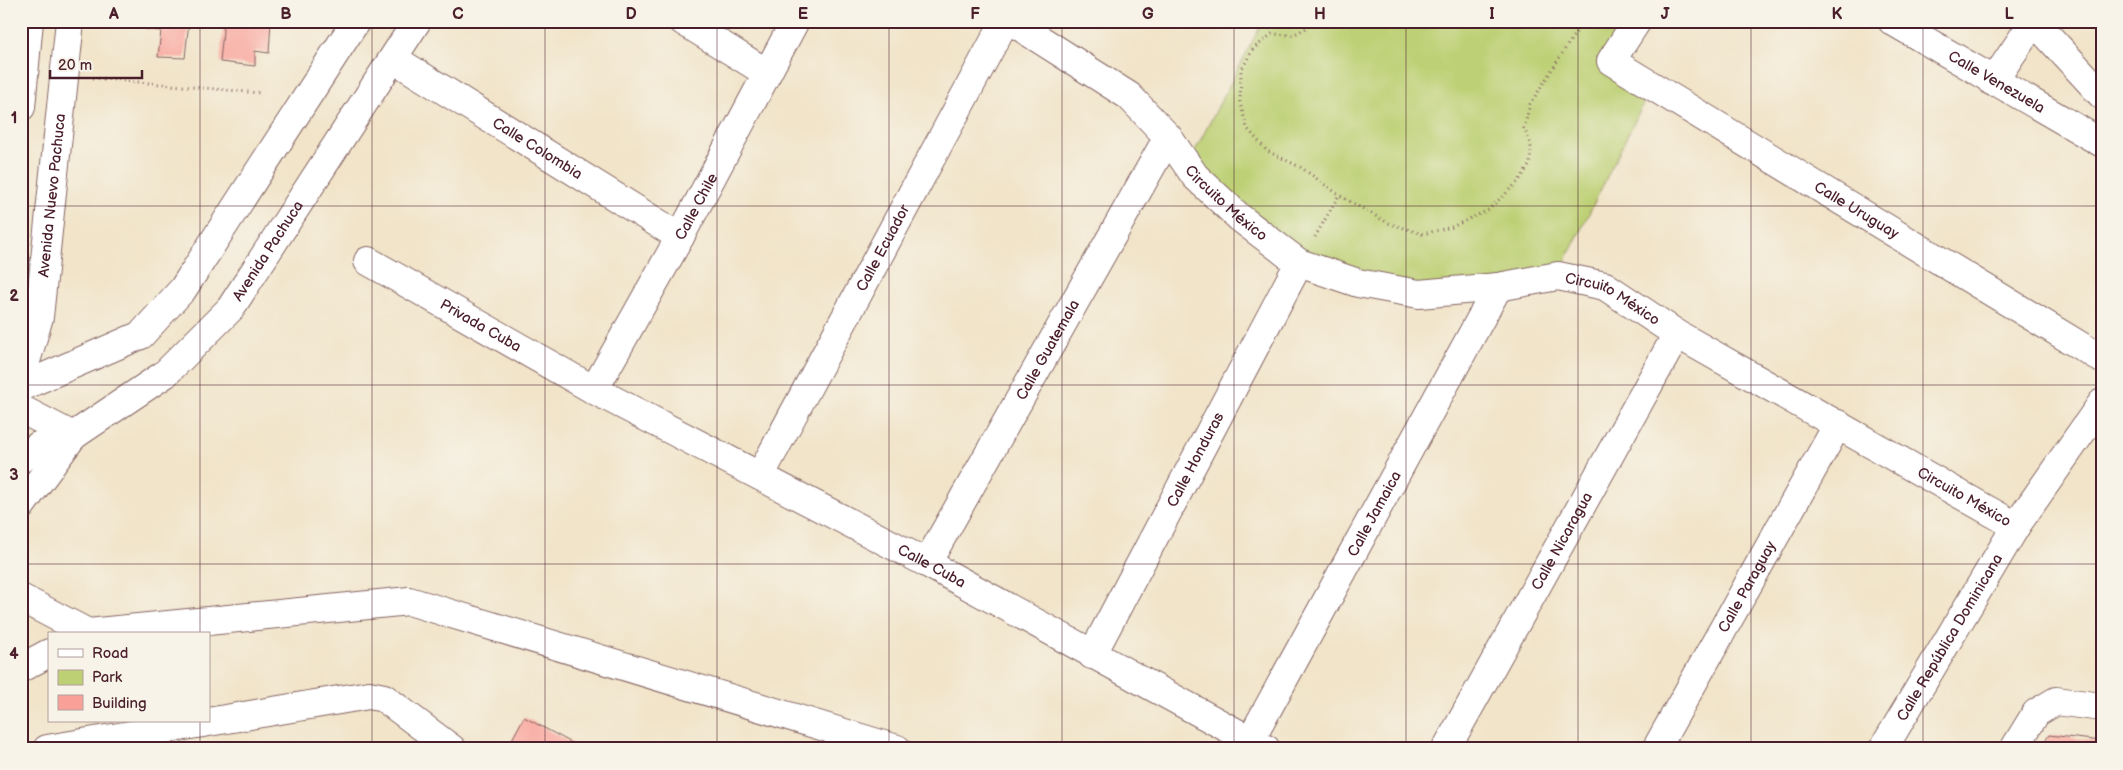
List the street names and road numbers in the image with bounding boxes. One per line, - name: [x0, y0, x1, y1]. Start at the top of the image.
- street label: Calle Venezuela: [1945, 47, 2048, 118]
- street label: Avenida Nuevo Pachuca: [34, 113, 70, 278]
- street label: Calle Colombia: [489, 114, 586, 184]
- street label: Circuito México: [1180, 162, 1271, 245]
- street label: Calle Chile: [671, 170, 722, 244]
- street label: Calle Uruguay: [1810, 178, 1902, 244]
- street label: Avenida Pachuca: [229, 197, 308, 305]
- street label: Calle Ecuador: [852, 201, 915, 295]
- street label: Circuito México: [1563, 269, 1663, 330]
- street label: Privada Cuba: [437, 295, 525, 357]
- street label: Calle Guatemala: [1012, 296, 1084, 404]
- street label: Calle Honduras: [1163, 409, 1229, 511]
- street label: Circuito México: [1914, 463, 2014, 531]
- street label: Calle Jamaica: [1344, 468, 1406, 560]
- street label: Calle Nicaragua: [1527, 489, 1597, 594]
- street label: Calle Paraguay: [1714, 538, 1781, 636]
- street label: Calle Cuba: [894, 540, 969, 592]
- street label: Calle República Dominicana: [1893, 550, 2007, 725]

